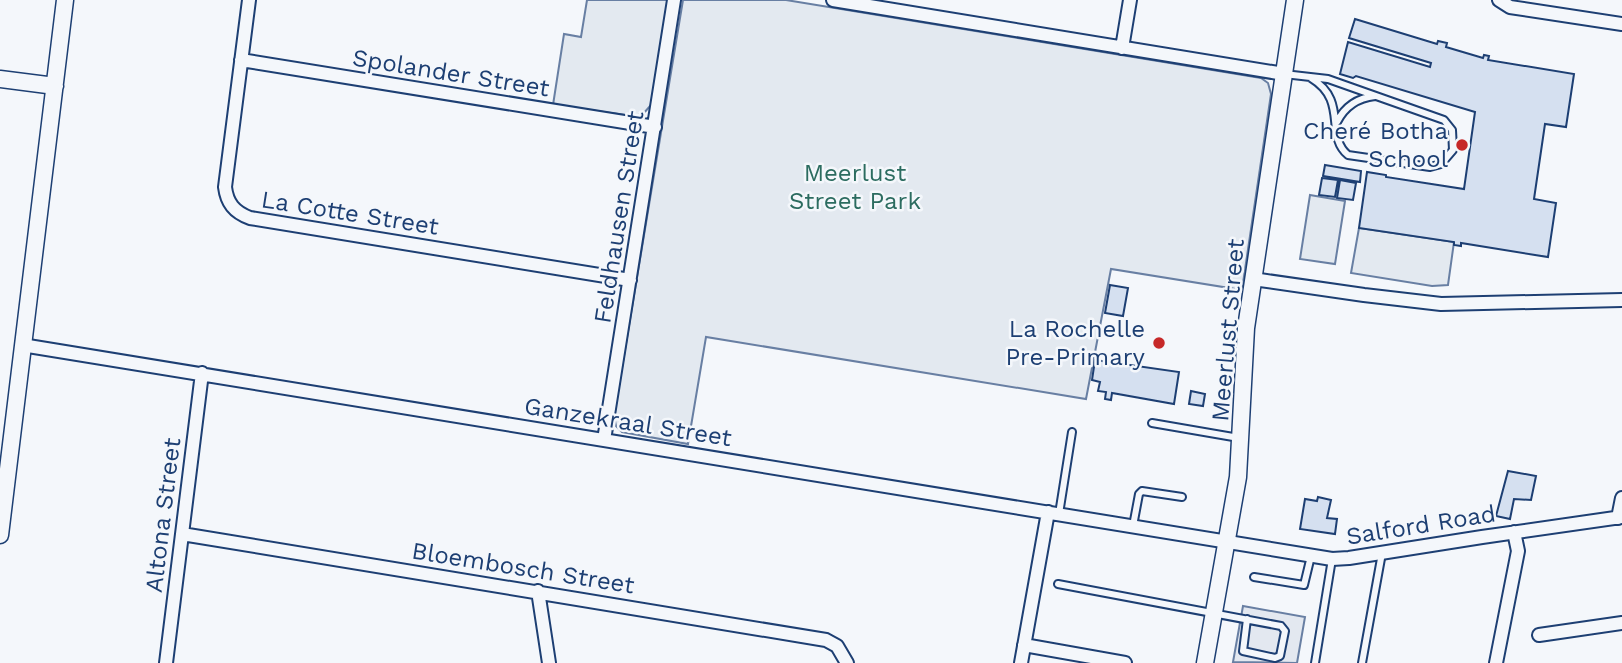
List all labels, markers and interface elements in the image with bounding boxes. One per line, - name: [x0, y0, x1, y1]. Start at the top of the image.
- street label: Spolander Street: [351, 44, 551, 102]
- street label: Feldhausen Street: [588, 109, 650, 325]
- place label: Cheré Botha School: [1303, 117, 1449, 173]
- marker: Cheré Botha School: [1454, 137, 1470, 153]
- park label: Meerlust Street Park: [789, 159, 921, 215]
- street label: La Cotte Street: [259, 185, 441, 241]
- street label: Meerlust Street: [1206, 238, 1250, 422]
- place label: La Rochelle Pre-Primary: [1005, 315, 1146, 371]
- marker: La Rochelle Pre-Primary: [1151, 335, 1167, 351]
- street label: Ganzekraal Street: [522, 392, 734, 452]
- street label: Altona Street: [140, 436, 186, 594]
- street label: Salford Road: [1344, 499, 1498, 551]
- street label: Bloembosch Street: [410, 537, 636, 599]

